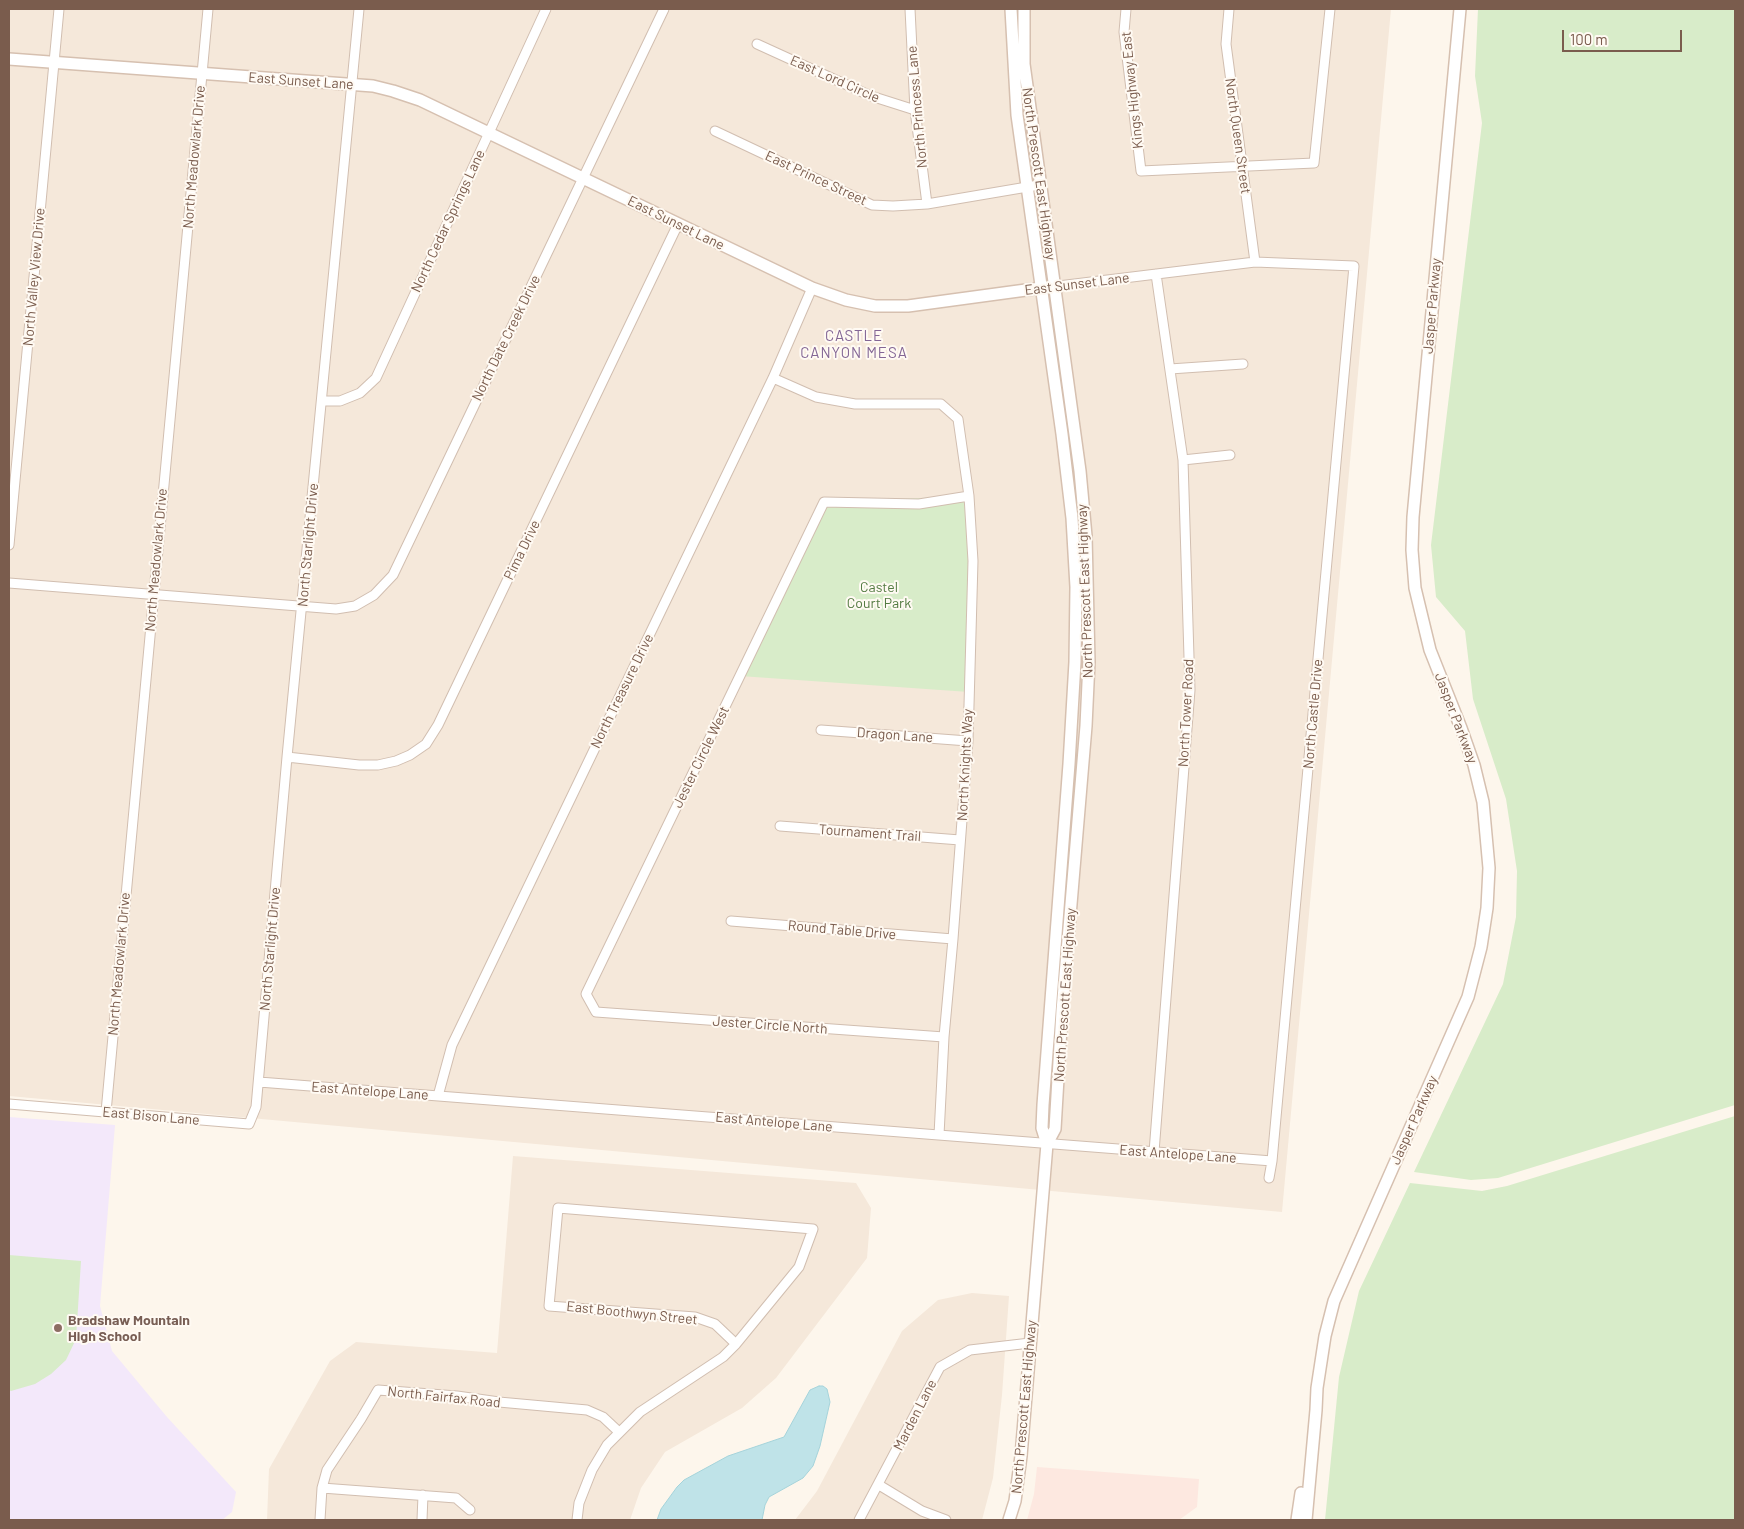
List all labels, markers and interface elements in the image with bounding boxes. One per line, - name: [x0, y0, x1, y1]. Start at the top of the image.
- scale bar: [1564, 20, 1684, 52]
- street label: Kings Highway East: [1117, 30, 1147, 150]
- text: 100 m: [1570, 30, 1608, 48]
- street label: North Princess Lane: [903, 45, 931, 169]
- street label: East Lord Circle: [788, 52, 882, 106]
- street label: East Sunset Lane: [248, 69, 354, 93]
- street label: North Queen Street: [1222, 77, 1254, 195]
- street label: North Meadowlark Drive: [179, 85, 209, 229]
- street label: North Prescott East Highway: [1019, 87, 1059, 261]
- street label: North Cedar Springs Lane: [408, 147, 488, 295]
- street label: East Prince Street: [762, 147, 870, 209]
- street label: East Sunset Lane: [625, 192, 727, 254]
- street label: North Valley View Drive: [20, 207, 48, 347]
- street label: Jasper Parkway: [1419, 257, 1445, 355]
- street label: East Sunset Lane: [1024, 269, 1130, 299]
- street label: North Date Creek Drive: [468, 272, 544, 404]
- district label: CASTLE CANYON MESA: [799, 327, 909, 362]
- street label: North Starlight Drive: [294, 482, 322, 608]
- street label: North Meadowlark Drive: [141, 488, 171, 632]
- street label: North Prescott East Highway: [1074, 504, 1096, 678]
- street label: Pima Drive: [500, 517, 544, 583]
- park label: Castel Court Park: [847, 579, 911, 612]
- street label: North Treasure Drive: [587, 631, 657, 751]
- street label: North Tower Road: [1175, 658, 1197, 768]
- street label: North Castle Drive: [1300, 659, 1326, 769]
- street label: Jasper Parkway: [1431, 670, 1481, 766]
- street label: Jester Circle West: [669, 703, 733, 811]
- street label: North Knights Way: [954, 708, 976, 822]
- street label: Dragon Lane: [856, 724, 934, 746]
- street label: Tournament Trail: [818, 821, 922, 845]
- street label: North Starlight Drive: [256, 886, 284, 1012]
- street label: North Meadowlark Drive: [104, 892, 134, 1036]
- street label: North Prescott East Highway: [1051, 907, 1079, 1083]
- street label: Round Table Drive: [787, 917, 897, 943]
- street label: Jester Circle North: [712, 1013, 828, 1037]
- street label: Jasper Parkway: [1387, 1073, 1441, 1167]
- street label: East Antelope Lane: [311, 1079, 429, 1103]
- street label: East Bison Lane: [102, 1103, 200, 1129]
- street label: East Antelope Lane: [715, 1109, 833, 1135]
- street label: East Antelope Lane: [1119, 1142, 1237, 1166]
- street label: East Boothwyn Street: [566, 1298, 698, 1328]
- place label: Bradshaw Mountain High School: [68, 1312, 190, 1344]
- street label: North Prescott East Highway: [1008, 1319, 1040, 1495]
- marker: Bradshaw Mountain High School: [52, 1322, 64, 1334]
- street label: Marden Lane: [890, 1377, 940, 1453]
- street label: North Fairfax Road: [387, 1383, 501, 1411]

